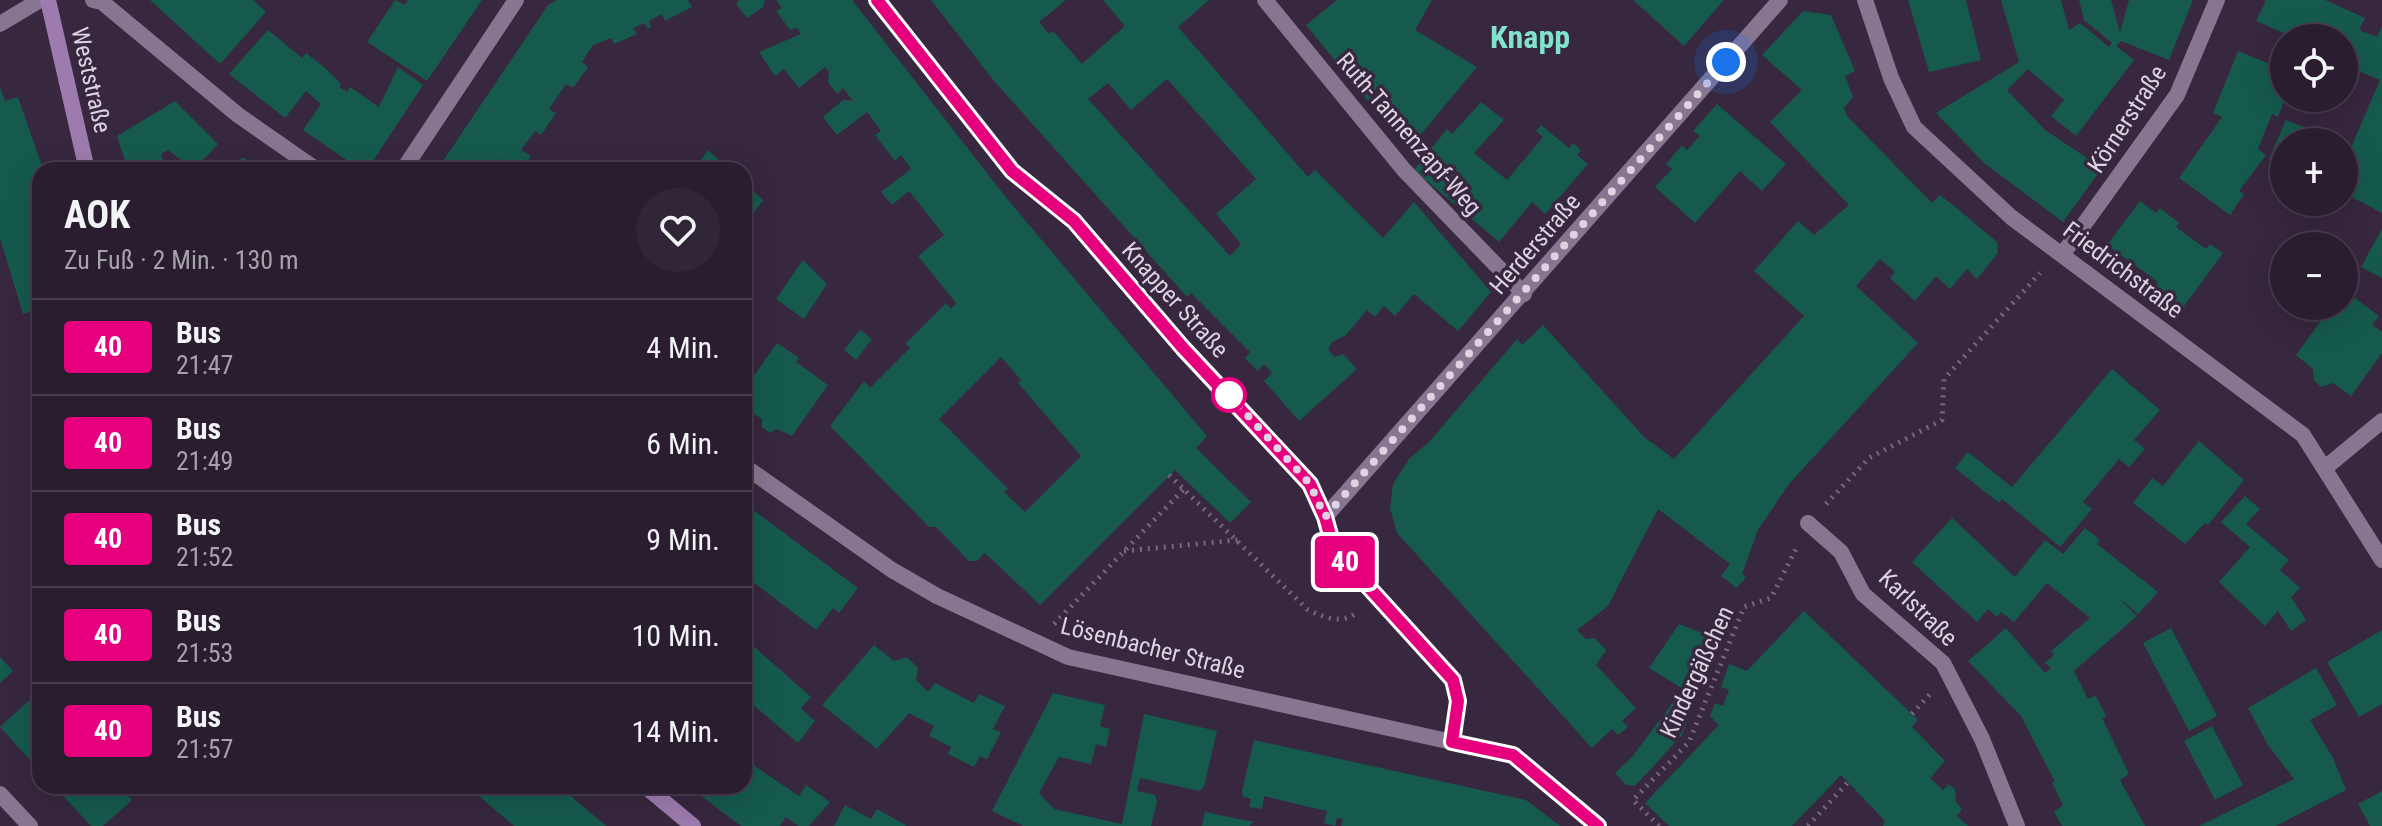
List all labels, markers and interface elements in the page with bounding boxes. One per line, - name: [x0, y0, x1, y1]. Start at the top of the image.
- district label: Knapp: [1490, 18, 1570, 56]
- map controls: [2270, 24, 2358, 320]
- button: locate: [2270, 24, 2358, 112]
- street label: Weststraße: [65, 25, 117, 135]
- your location: [1706, 42, 1746, 82]
- street label: Ruth-Tannenzapf-Weg: [1331, 47, 1487, 221]
- street label: Körnerstraße: [2082, 60, 2172, 178]
- button: +: [2270, 128, 2358, 216]
- button: heart: [636, 188, 720, 272]
- street label: Herderstraße: [1484, 188, 1586, 300]
- text: AOK: [64, 193, 130, 237]
- street label: Friedrichstraße: [2058, 216, 2188, 324]
- button: −: [2270, 232, 2358, 320]
- street label: Knapper Straße: [1116, 237, 1234, 363]
- text: Zu Fuß · 2 Min. · 130 m: [64, 245, 299, 275]
- text: Bus: [176, 315, 221, 350]
- text: 40: [94, 330, 122, 363]
- text: 4 Min.: [646, 330, 720, 365]
- text: 21:47: [176, 350, 233, 380]
- unlabelled marker: [1212, 378, 1246, 412]
- text: Bus: [176, 411, 221, 446]
- text: 40: [94, 426, 122, 459]
- text: 6 Min.: [646, 426, 720, 461]
- text: 21:49: [176, 446, 233, 476]
- text: Bus: [176, 507, 221, 542]
- text: 40: [94, 522, 122, 555]
- text: 9 Min.: [646, 522, 720, 557]
- line badge: 40: [1309, 536, 1381, 588]
- text: 21:52: [176, 542, 233, 572]
- text: 40: [1331, 545, 1359, 578]
- street label: Karlstraße: [1873, 564, 1963, 652]
- street label: Kindergäßchen: [1654, 602, 1740, 742]
- text: Bus: [176, 603, 221, 638]
- street label: Lösenbacher Straße: [1058, 612, 1248, 684]
- text: 40: [94, 618, 122, 651]
- text: 10 Min.: [632, 618, 720, 653]
- text: 21:53: [176, 638, 233, 668]
- text: Bus: [176, 699, 221, 734]
- text: 40: [94, 714, 122, 747]
- text: 14 Min.: [632, 714, 720, 749]
- text: 21:57: [176, 734, 233, 764]

